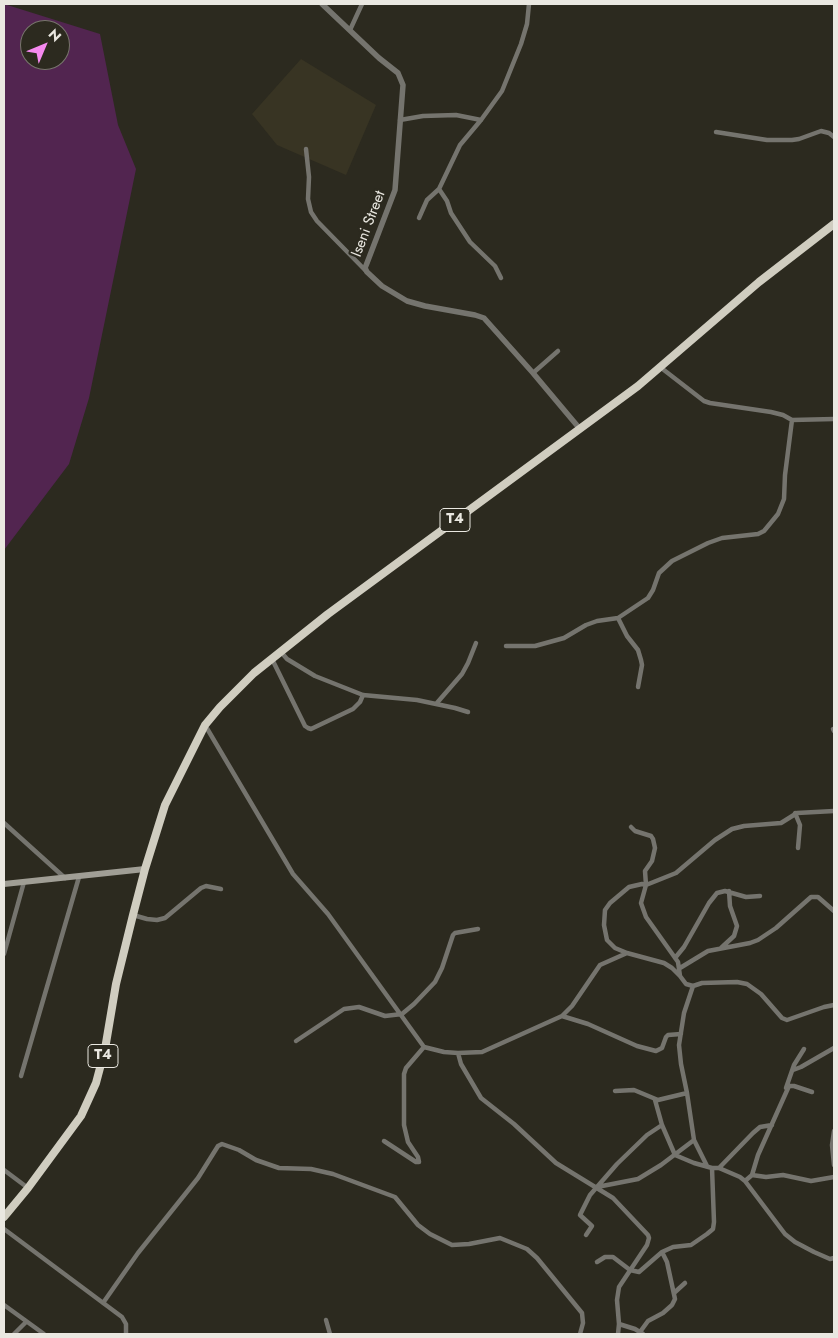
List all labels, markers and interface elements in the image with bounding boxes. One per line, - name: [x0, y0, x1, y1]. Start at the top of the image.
- north arrow: [20, 20, 70, 70]
- text: N: [44, 24, 66, 46]
- street label: Iseni Street: [348, 188, 390, 260]
- road number: T4: [440, 508, 470, 532]
- road number: T4: [88, 1044, 118, 1068]

